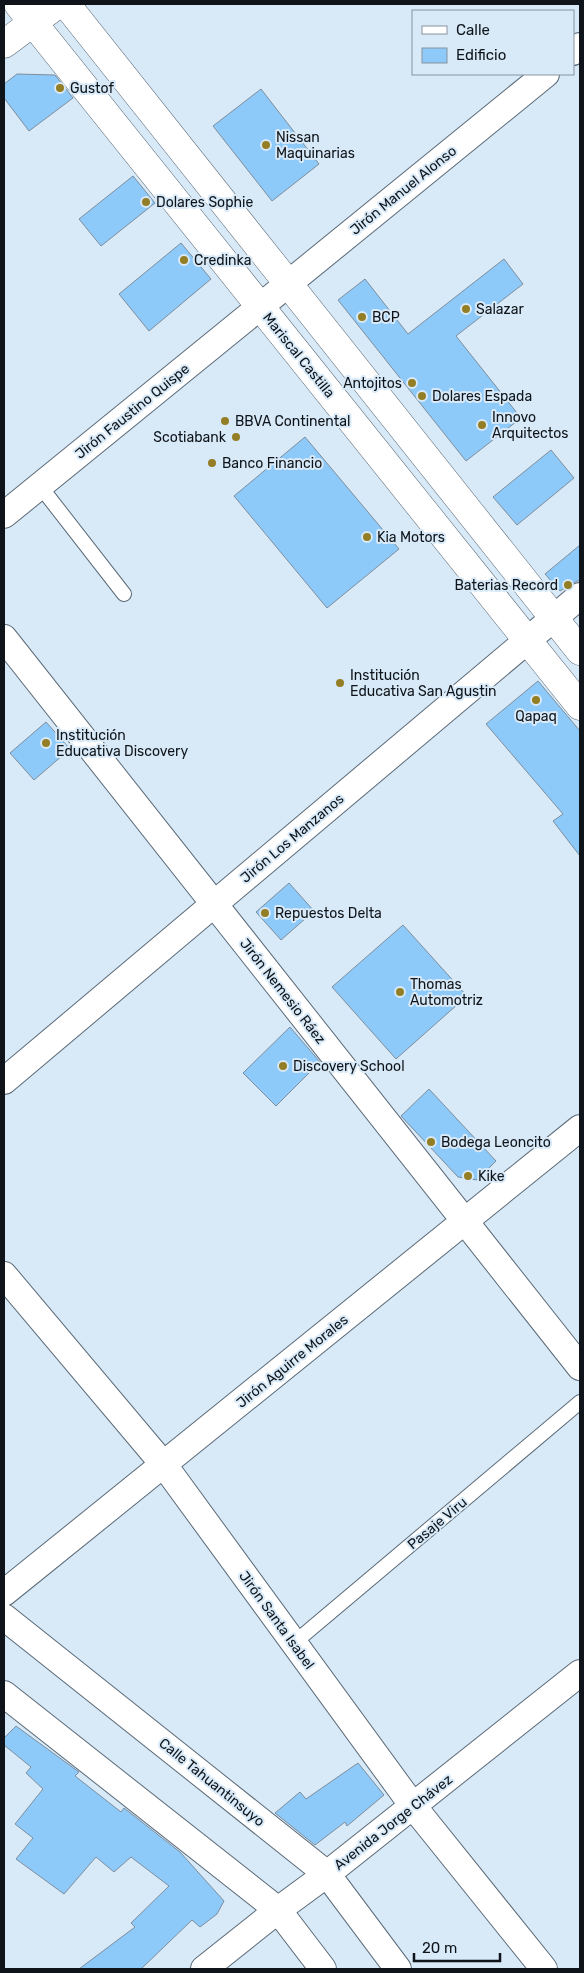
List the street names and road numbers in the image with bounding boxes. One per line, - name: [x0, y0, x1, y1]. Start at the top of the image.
- street label: Jirón Manuel Alonso: [347, 142, 460, 239]
- street label: Mariscal Castilla: [259, 309, 338, 401]
- street label: Jirón Faustino Quispe: [72, 360, 193, 463]
- street label: Jirón Los Manzanos: [237, 790, 347, 887]
- street label: Jirón Nemesio Ráez: [236, 935, 329, 1047]
- street label: Jirón Aguirre Morales: [233, 1311, 352, 1412]
- street label: Pasaje Viru: [404, 1494, 470, 1553]
- street label: Jirón Santa Isabel: [235, 1568, 318, 1673]
- street label: Calle Tahuantinsuyo: [156, 1735, 268, 1830]
- street label: Avenida Jorge Chávez: [331, 1771, 456, 1874]

